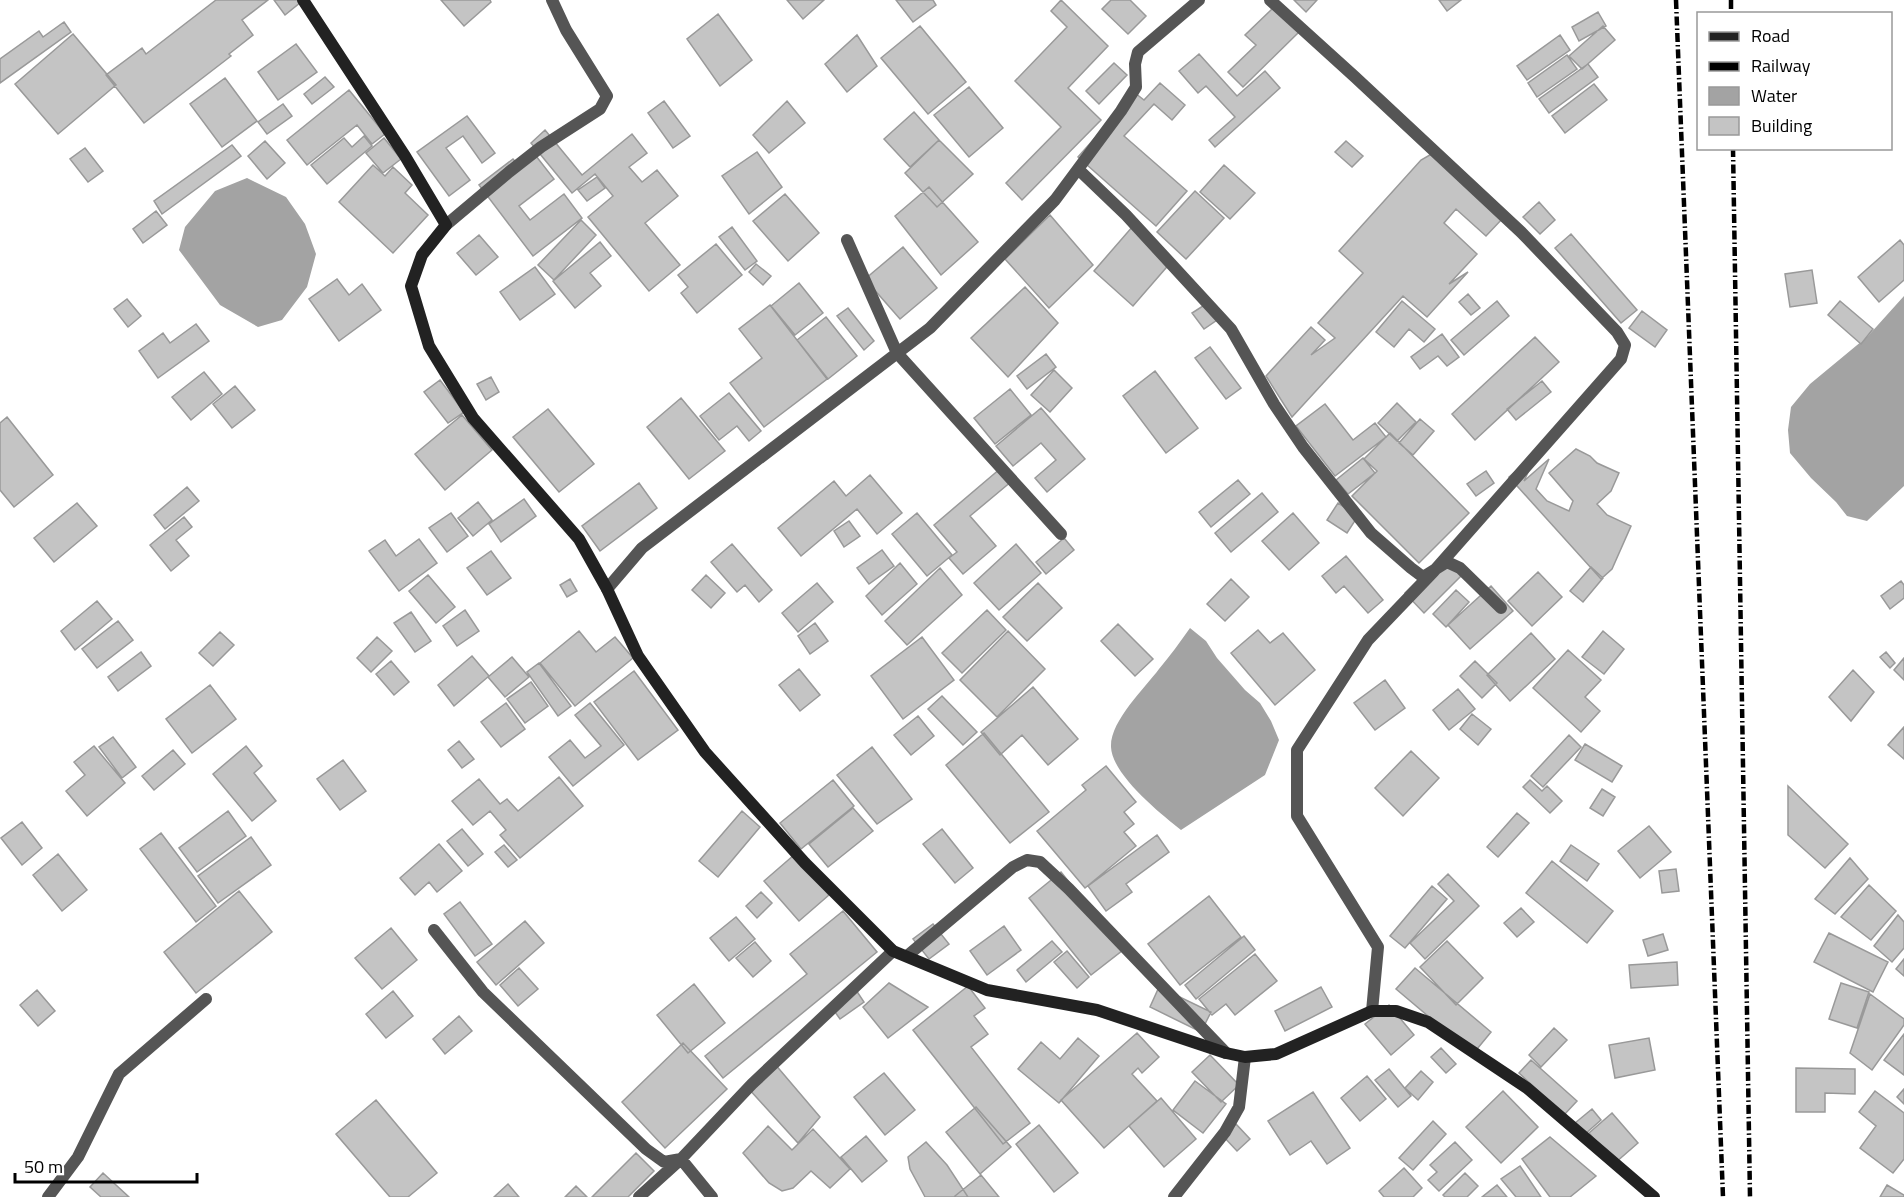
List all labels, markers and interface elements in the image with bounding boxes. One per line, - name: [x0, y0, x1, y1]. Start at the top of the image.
- legend: [1697, 12, 1892, 150]
- text: Road: [1751, 22, 1790, 49]
- text: Railway: [1751, 52, 1811, 79]
- text: Water: [1751, 82, 1797, 109]
- text: Building: [1751, 112, 1812, 139]
- scale bar: [15, 1146, 196, 1184]
- text: 50 m: [24, 1153, 63, 1180]

